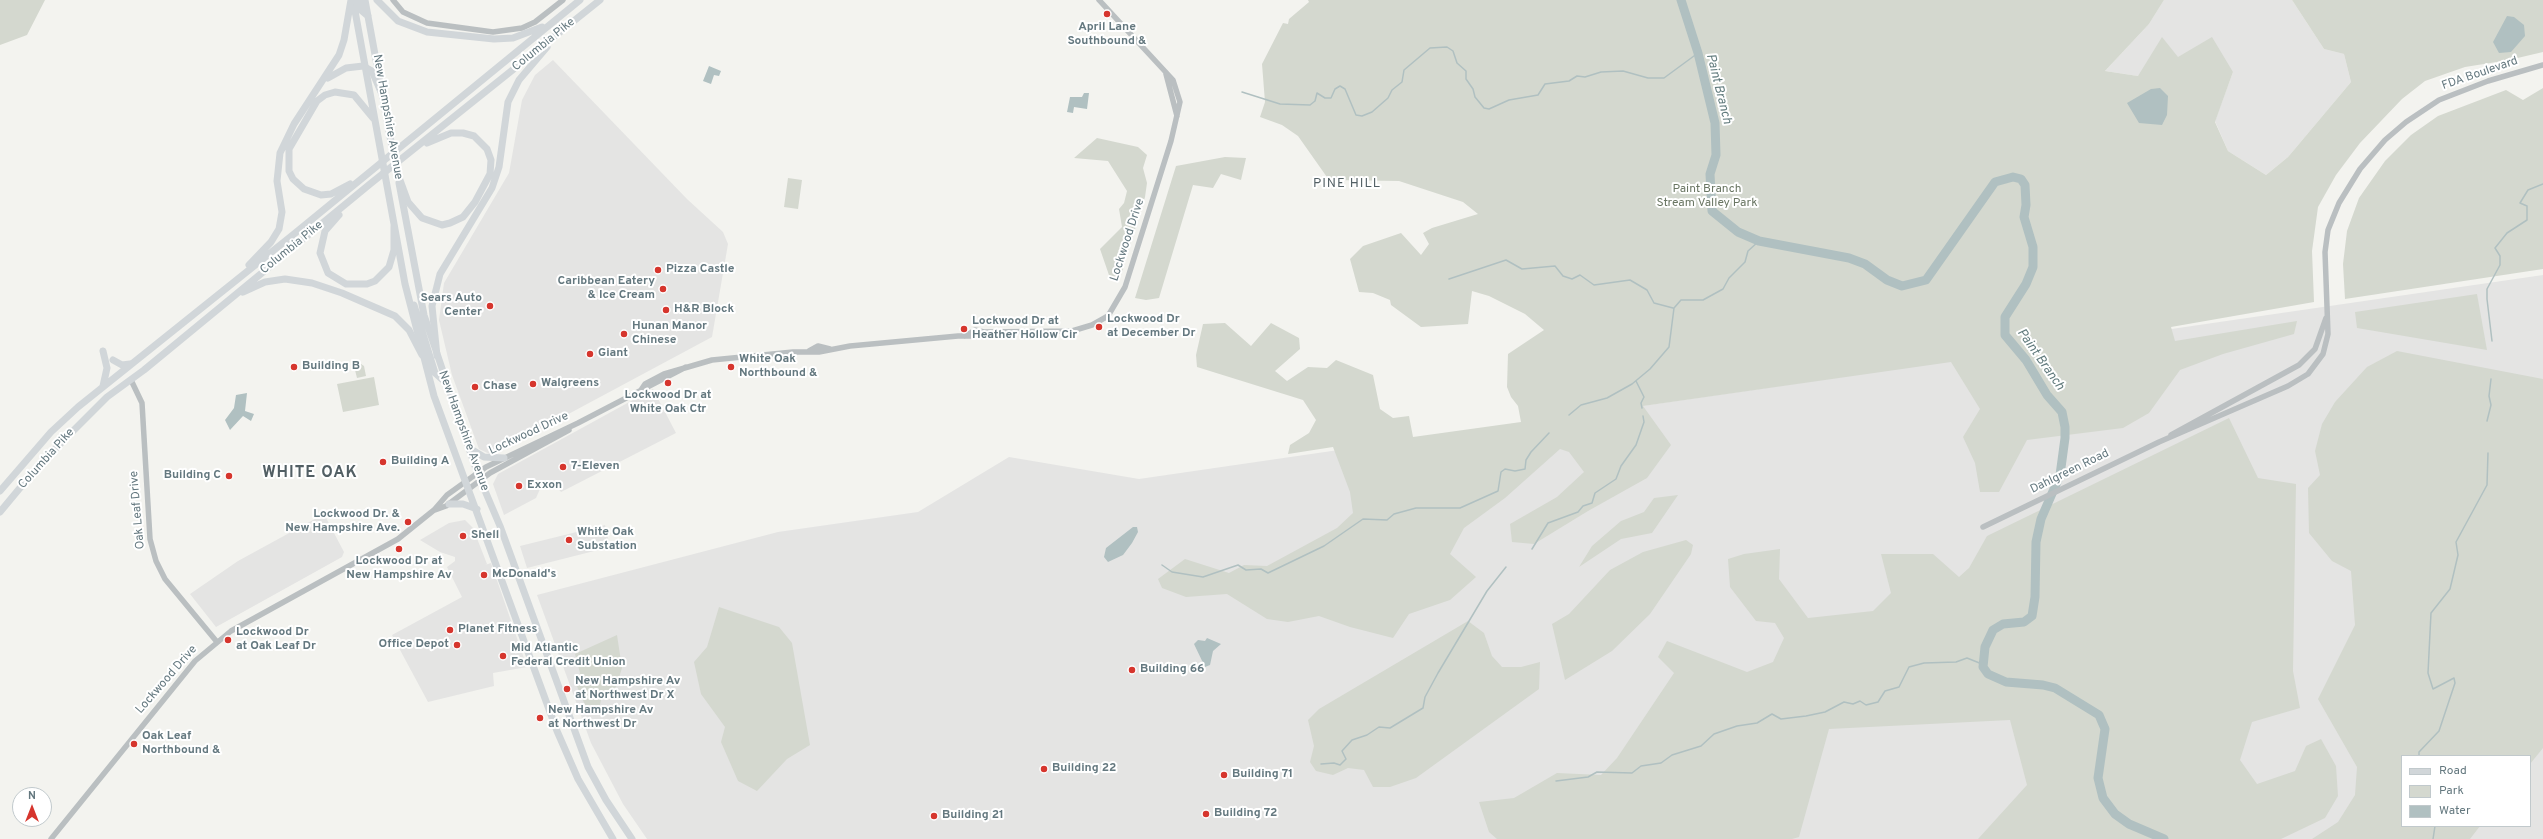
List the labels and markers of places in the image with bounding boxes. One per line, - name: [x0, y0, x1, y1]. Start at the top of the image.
- marker: April Lane Southbound &: [1102, 9, 1112, 19]
- place label: April Lane Southbound &: [1067, 21, 1147, 49]
- place label: Pizza Castle: [666, 263, 735, 277]
- marker: Pizza Castle: [653, 265, 663, 275]
- place label: Caribbean Eatery & Ice Cream: [558, 275, 655, 303]
- marker: Caribbean Eatery & Ice Cream: [658, 284, 668, 294]
- place label: Sears Auto Center: [420, 292, 482, 320]
- marker: Sears Auto Center: [485, 301, 495, 311]
- place label: H&R Block: [674, 303, 734, 317]
- marker: H&R Block: [661, 305, 671, 315]
- place label: Lockwood Dr at December Dr: [1107, 313, 1195, 341]
- place label: Lockwood Dr at Heather Hollow Cir: [972, 315, 1077, 343]
- place label: Hunan Manor Chinese: [632, 320, 707, 348]
- marker: Lockwood Dr at December Dr: [1094, 322, 1104, 332]
- marker: Lockwood Dr at Heather Hollow Cir: [959, 324, 969, 334]
- marker: Hunan Manor Chinese: [619, 329, 629, 339]
- place label: Giant: [598, 347, 628, 361]
- marker: Giant: [585, 349, 595, 359]
- place label: White Oak Northbound &: [739, 353, 817, 381]
- place label: Building B: [302, 360, 360, 374]
- marker: Building B: [289, 362, 299, 372]
- marker: White Oak Northbound &: [726, 362, 736, 372]
- place label: Walgreens: [541, 377, 599, 391]
- marker: Lockwood Dr at White Oak Ctr: [663, 378, 673, 388]
- marker: Walgreens: [528, 379, 538, 389]
- place label: Chase: [483, 380, 517, 394]
- marker: Chase: [470, 382, 480, 392]
- place label: Lockwood Dr at White Oak Ctr: [625, 389, 711, 417]
- place label: Building A: [391, 455, 449, 469]
- marker: Building A: [378, 457, 388, 467]
- place label: 7-Eleven: [571, 460, 620, 474]
- marker: 7-Eleven: [558, 462, 568, 472]
- place label: Building C: [164, 469, 221, 483]
- marker: Building C: [224, 471, 234, 481]
- place label: Exxon: [527, 479, 562, 493]
- marker: Exxon: [514, 481, 524, 491]
- place label: Lockwood Dr. & New Hampshire Ave.: [285, 508, 400, 536]
- marker: Lockwood Dr. & New Hampshire Ave.: [403, 517, 413, 527]
- place label: White Oak Substation: [577, 526, 637, 554]
- place label: Shell: [471, 529, 499, 543]
- marker: Shell: [458, 531, 468, 541]
- marker: White Oak Substation: [564, 535, 574, 545]
- marker: Lockwood Dr at New Hampshire Av: [394, 544, 404, 554]
- place label: Lockwood Dr at New Hampshire Av: [346, 555, 452, 583]
- place label: McDonald's: [492, 568, 556, 582]
- marker: McDonald's: [479, 570, 489, 580]
- place label: Planet Fitness: [458, 623, 537, 637]
- marker: Planet Fitness: [445, 625, 455, 635]
- place label: Lockwood Dr at Oak Leaf Dr: [236, 626, 316, 654]
- marker: Lockwood Dr at Oak Leaf Dr: [223, 635, 233, 645]
- place label: Office Depot: [378, 638, 449, 652]
- marker: Office Depot: [452, 640, 462, 650]
- place label: Mid Atlantic Federal Credit Union: [511, 642, 626, 670]
- marker: Mid Atlantic Federal Credit Union: [498, 651, 508, 661]
- place label: Building 66: [1140, 663, 1204, 677]
- marker: Building 66: [1127, 665, 1137, 675]
- place label: New Hampshire Av at Northwest Dr X: [575, 675, 680, 703]
- marker: New Hampshire Av at Northwest Dr X: [562, 684, 572, 694]
- place label: New Hampshire Av at Northwest Dr: [548, 704, 653, 732]
- marker: New Hampshire Av at Northwest Dr: [535, 713, 545, 723]
- place label: Oak Leaf Northbound &: [142, 730, 220, 758]
- marker: Oak Leaf Northbound &: [129, 739, 139, 749]
- place label: Building 22: [1052, 762, 1116, 776]
- marker: Building 22: [1039, 764, 1049, 774]
- place label: Building 71: [1232, 768, 1293, 782]
- marker: Building 71: [1219, 770, 1229, 780]
- place label: Building 72: [1214, 807, 1277, 821]
- place label: Building 21: [942, 809, 1004, 823]
- marker: Building 72: [1201, 809, 1211, 819]
- marker: Building 21: [929, 811, 939, 821]

